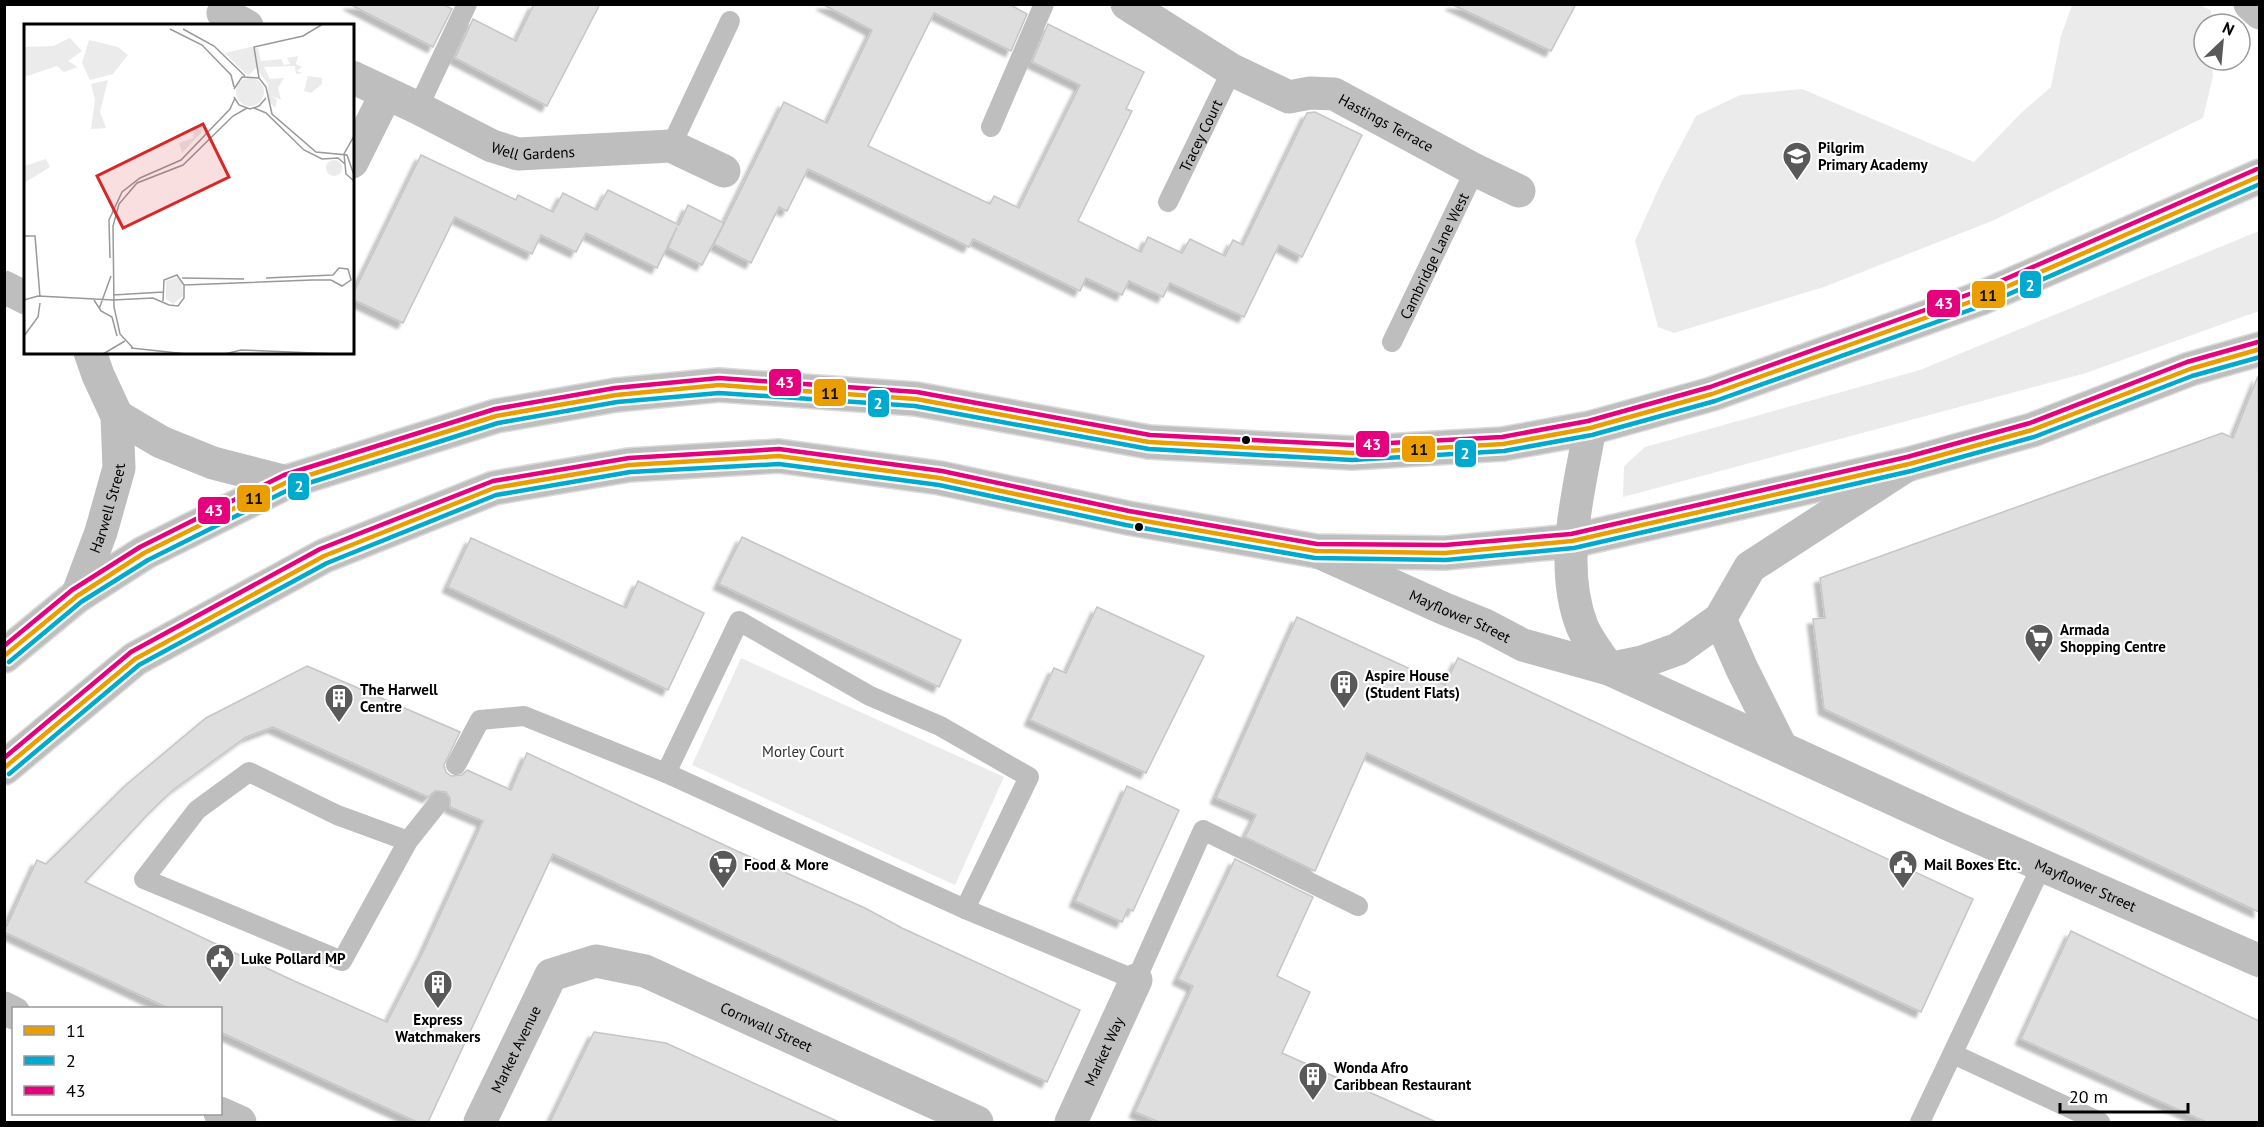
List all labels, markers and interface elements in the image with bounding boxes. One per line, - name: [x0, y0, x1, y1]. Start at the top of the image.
- north arrow: [2192, 12, 2252, 72]
- text: N: [2219, 17, 2238, 40]
- inset map: [24, 24, 354, 354]
- street label: Hastings Terrace: [1336, 89, 1437, 155]
- street label: Tracey Court: [1175, 96, 1226, 175]
- street label: Well Gardens: [489, 137, 575, 163]
- place label: Pilgrim Primary Academy: [1818, 138, 1929, 174]
- school or university icon: Pilgrim Primary Academy: [1781, 140, 1813, 182]
- street label: Cambridge Lane West: [1395, 189, 1472, 322]
- line badge: 2: [2019, 270, 2042, 299]
- text: 2: [2025, 275, 2035, 295]
- line badge: 11: [1971, 280, 2006, 309]
- text: 11: [1979, 285, 1997, 305]
- line badge: 43: [1926, 289, 1961, 318]
- text: 43: [1935, 293, 1953, 313]
- line badge: 43: [768, 368, 802, 397]
- text: 43: [776, 372, 794, 392]
- line badge: 11: [813, 378, 847, 407]
- text: 11: [821, 383, 839, 403]
- line badge: 2: [867, 389, 890, 418]
- text: 2: [873, 393, 883, 413]
- line badge: 43: [1355, 430, 1390, 458]
- unlabelled marker: [1240, 434, 1252, 446]
- text: 43: [1363, 434, 1381, 454]
- line badge: 11: [1401, 435, 1436, 463]
- text: 11: [1410, 439, 1428, 459]
- line badge: 2: [1454, 439, 1477, 468]
- text: 2: [1460, 443, 1470, 463]
- street label: Harwell Street: [85, 463, 129, 555]
- line badge: 2: [287, 472, 310, 501]
- text: 2: [294, 476, 304, 496]
- line badge: 11: [236, 484, 271, 513]
- text: 11: [245, 488, 263, 508]
- line badge: 43: [197, 496, 231, 525]
- text: 43: [205, 500, 223, 520]
- unlabelled marker: [1133, 521, 1145, 533]
- street label: Mayflower Street: [1407, 585, 1514, 646]
- place label: Armada Shopping Centre: [2060, 620, 2166, 656]
- supermarket icon: Armada Shopping Centre: [2023, 622, 2055, 664]
- place label: Aspire House (Student Flats): [1365, 666, 1460, 702]
- building icon: Aspire House (Student Flats): [1328, 668, 1360, 710]
- place label: The Harwell Centre: [360, 680, 438, 716]
- building icon: The Harwell Centre: [323, 682, 355, 724]
- park label: Morley Court: [762, 742, 844, 761]
- supermarket icon: Food & More: [707, 848, 739, 890]
- public building icon: Mail Boxes Etc.: [1887, 848, 1919, 890]
- street label: Mayflower Street: [2032, 854, 2139, 915]
- place label: Food & More: [744, 855, 829, 874]
- place label: Mail Boxes Etc.: [1924, 855, 2021, 874]
- public building icon: Luke Pollard MP: [204, 942, 236, 984]
- place label: Luke Pollard MP: [241, 949, 346, 968]
- building icon: Express Watchmakers: [422, 968, 454, 1010]
- street label: Cornwall Street: [718, 997, 816, 1055]
- street label: Market Avenue: [486, 1002, 544, 1096]
- legend: [12, 1007, 222, 1115]
- place label: Express Watchmakers: [395, 1010, 481, 1046]
- street label: Market Way: [1079, 1013, 1128, 1089]
- text: 11: [66, 1019, 86, 1042]
- text: 2: [66, 1049, 76, 1072]
- place label: Wonda Afro Caribbean Restaurant: [1334, 1058, 1472, 1094]
- building icon: Wonda Afro Caribbean Restaurant: [1297, 1060, 1329, 1102]
- scale bar: [2060, 1076, 2188, 1114]
- text: 43: [66, 1079, 86, 1102]
- text: 20 m: [2069, 1085, 2108, 1108]

